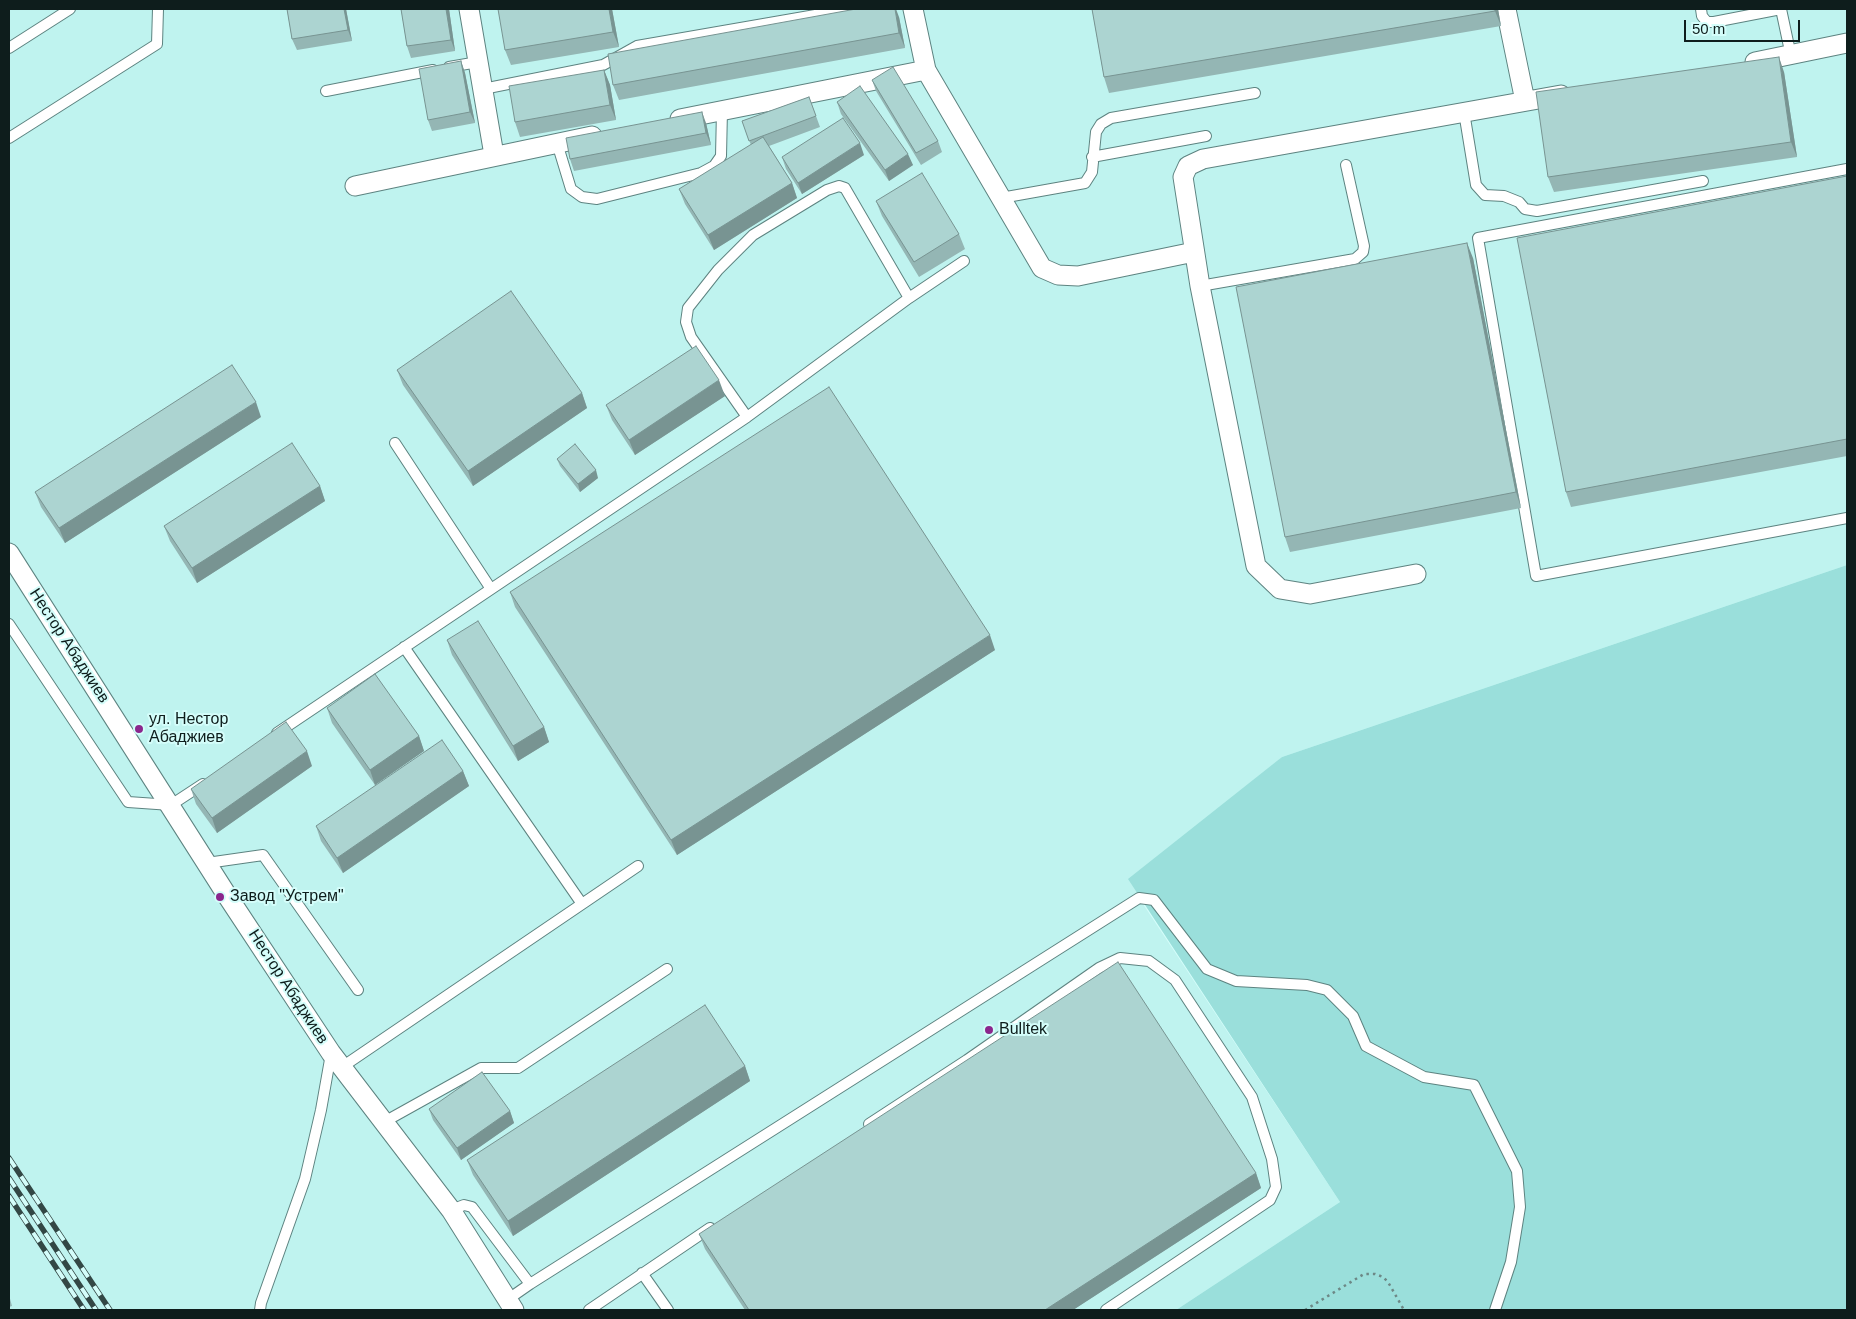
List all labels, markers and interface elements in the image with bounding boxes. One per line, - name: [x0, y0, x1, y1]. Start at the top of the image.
- scale bar: [1686, 10, 1802, 42]
- text: 50 m: [1692, 20, 1725, 37]
- street label: Нестор Абаджиев: [25, 585, 113, 707]
- place label: ул. Нестор Абаджиев: [149, 710, 228, 748]
- marker: ул. Нестор Абаджиев: [133, 723, 145, 735]
- place label: Завод "Устрем": [230, 887, 344, 907]
- marker: Завод "Устрем": [214, 891, 226, 903]
- street label: Нестор Абаджиев: [244, 926, 332, 1048]
- place label: Bulltek: [999, 1020, 1047, 1040]
- marker: Bulltek: [983, 1024, 995, 1036]

